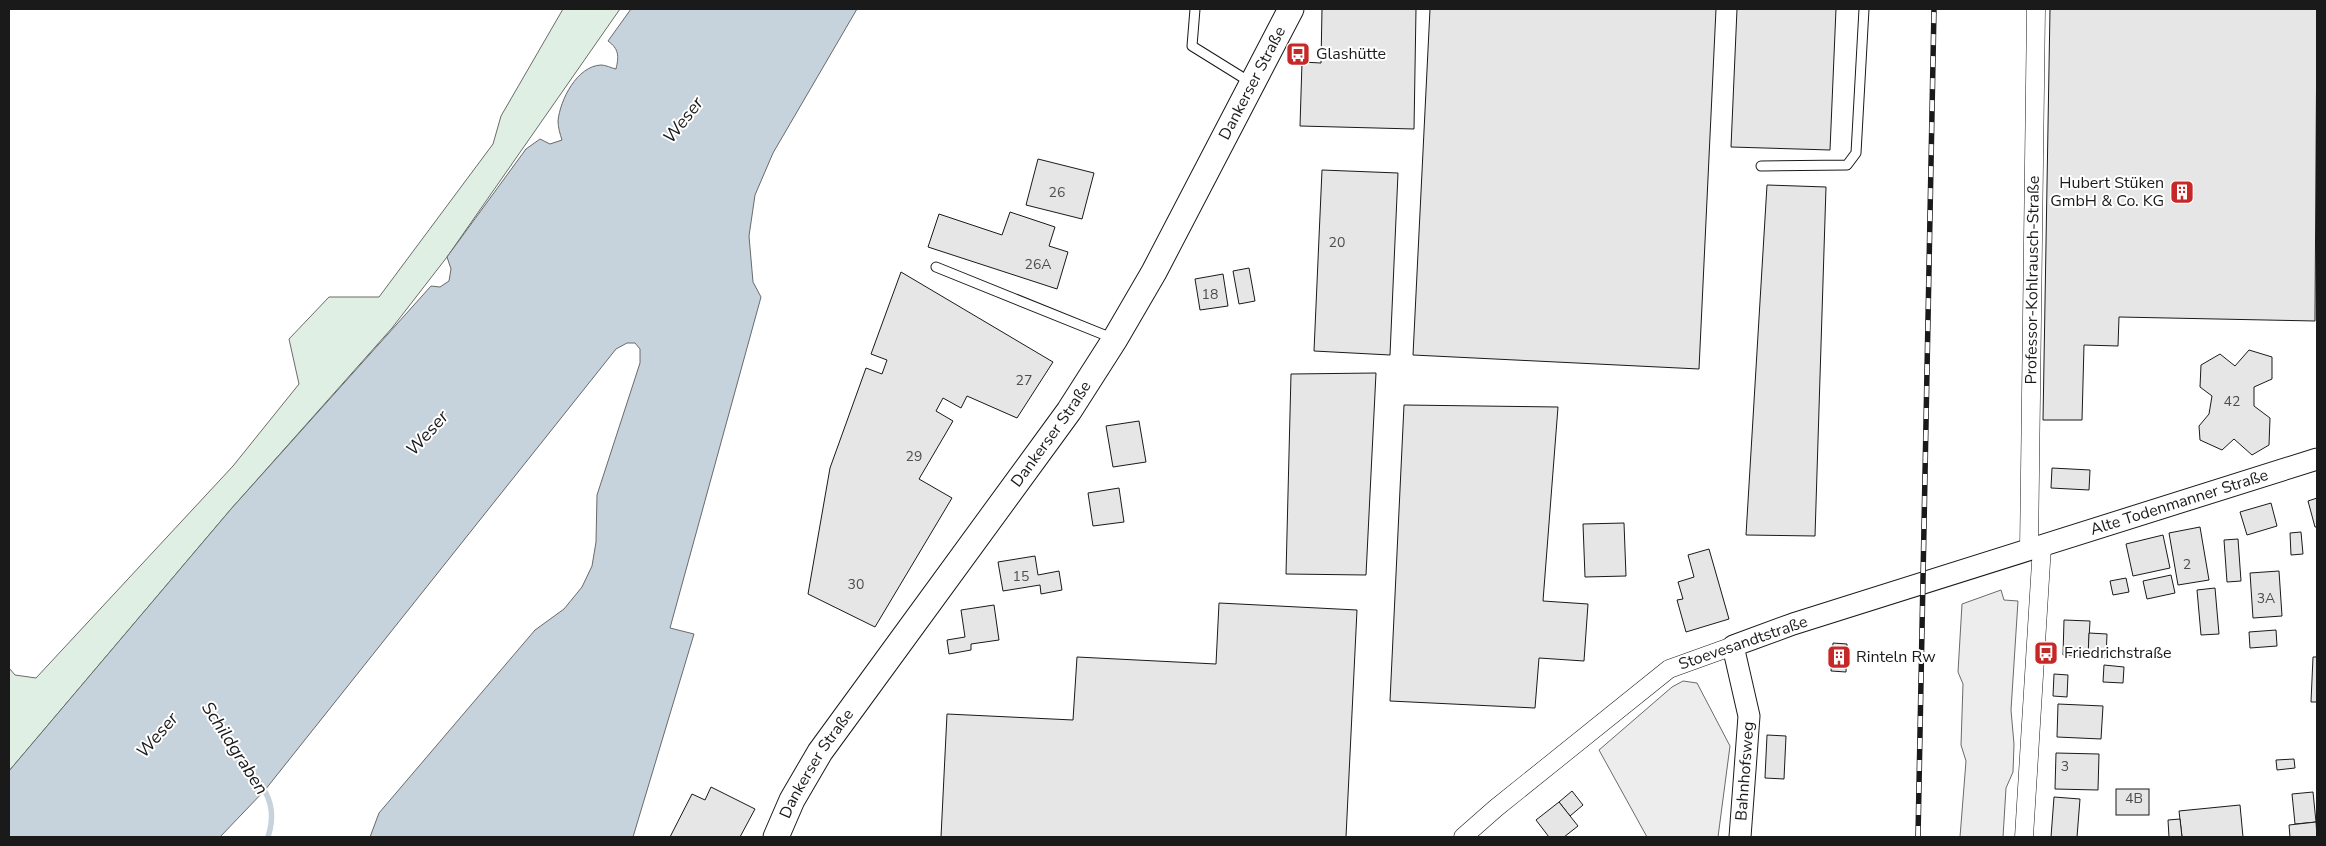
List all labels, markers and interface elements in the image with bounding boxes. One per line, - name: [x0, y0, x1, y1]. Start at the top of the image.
- street label: Dankerser Straße: [1214, 22, 1291, 144]
- bus stop icon: Glashütte: [1285, 41, 1311, 67]
- place label: Glashütte: [1316, 43, 1386, 65]
- water label: Weser: [657, 91, 709, 148]
- place label: Hubert Stüken GmbH & Co. KG: [2050, 172, 2164, 212]
- street label: Professor-Kohlrausch-Straße: [2020, 175, 2045, 385]
- building icon: Hubert Stüken GmbH & Co. KG: [2169, 179, 2195, 205]
- house number: 26: [1049, 183, 1065, 202]
- house number: 20: [1329, 233, 1345, 252]
- house number: 26A: [1024, 255, 1052, 274]
- house number: 18: [1202, 285, 1218, 304]
- house number: 27: [1016, 371, 1032, 390]
- street label: Dankerser Straße: [1006, 377, 1096, 492]
- house number: 42: [2224, 392, 2240, 411]
- water label: Weser: [400, 405, 454, 461]
- house number: 29: [906, 447, 922, 466]
- street label: Alte Todenmanner Straße: [2088, 464, 2271, 541]
- house number: 2: [2183, 555, 2191, 574]
- house number: 15: [1013, 567, 1029, 586]
- house number: 30: [848, 575, 864, 594]
- house number: 3A: [2257, 589, 2275, 608]
- street label: Stoevesandtstraße: [1676, 611, 1810, 675]
- bus stop icon: Friedrichstraße: [2033, 640, 2059, 666]
- place label: Friedrichstraße: [2064, 642, 2172, 664]
- building icon: Rinteln Rw: [1826, 644, 1852, 670]
- place label: Rinteln Rw: [1856, 646, 1936, 668]
- water label: Schildgraben: [196, 697, 274, 799]
- street label: Dankerser Straße: [774, 704, 859, 822]
- water label: Weser: [131, 707, 184, 763]
- street label: Bahnhofsweg: [1730, 721, 1760, 822]
- house number: 3: [2061, 757, 2069, 776]
- house number: 4B: [2125, 789, 2143, 808]

